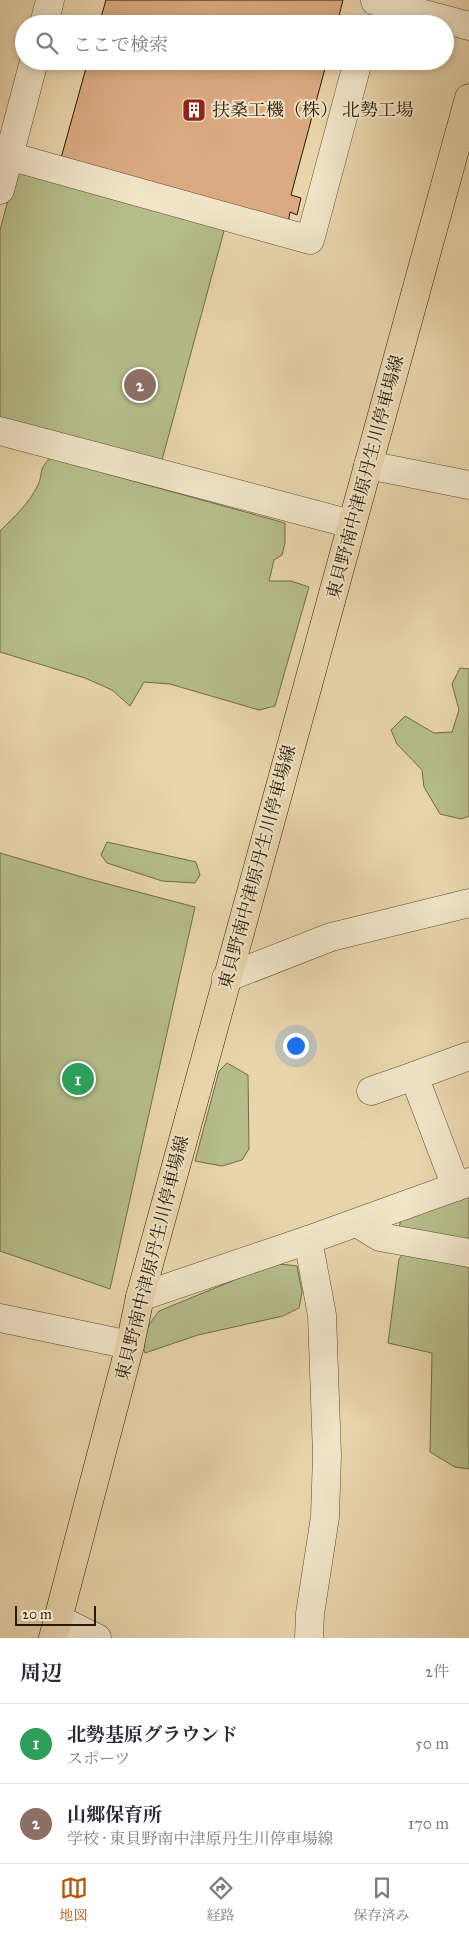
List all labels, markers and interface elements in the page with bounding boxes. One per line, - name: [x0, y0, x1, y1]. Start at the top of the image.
- search box: [15, 15, 454, 70]
- icon: search: [33, 29, 61, 57]
- text: ここで検索: [73, 33, 168, 56]
- building icon: 扶桑工機（株） 北勢工場: [181, 97, 207, 123]
- place label: 扶桑工機（株） 北勢工場: [212, 99, 414, 121]
- street label: 東貝野南中津原丹生川停車場線: [322, 352, 408, 602]
- pin: 2: [124, 366, 156, 404]
- street label: 東貝野南中津原丹生川停車場線: [214, 742, 300, 992]
- your location: [283, 1033, 309, 1059]
- pin: 1: [62, 1060, 94, 1098]
- street label: 東貝野南中津原丹生川停車場線: [111, 1133, 193, 1383]
- scale bar: [15, 1603, 96, 1626]
- text: 20 m: [22, 1606, 52, 1623]
- text: 周辺: [20, 1660, 62, 1686]
- text: 2件: [425, 1662, 449, 1681]
- text: 北勢基原グラウンド: [67, 1723, 238, 1746]
- text: 1: [33, 1734, 39, 1753]
- text: 50 m: [415, 1734, 449, 1753]
- text: スポーツ: [67, 1749, 130, 1768]
- text: 山郷保育所: [67, 1803, 162, 1826]
- text: 2: [32, 1814, 40, 1833]
- text: 170 m: [408, 1814, 449, 1833]
- text: 学校 · 東貝野南中津原丹生川停車場線: [67, 1829, 333, 1848]
- tab: 地図: [60, 1874, 88, 1924]
- tab: 経路: [207, 1874, 235, 1924]
- tab: 保存済み: [354, 1874, 410, 1924]

